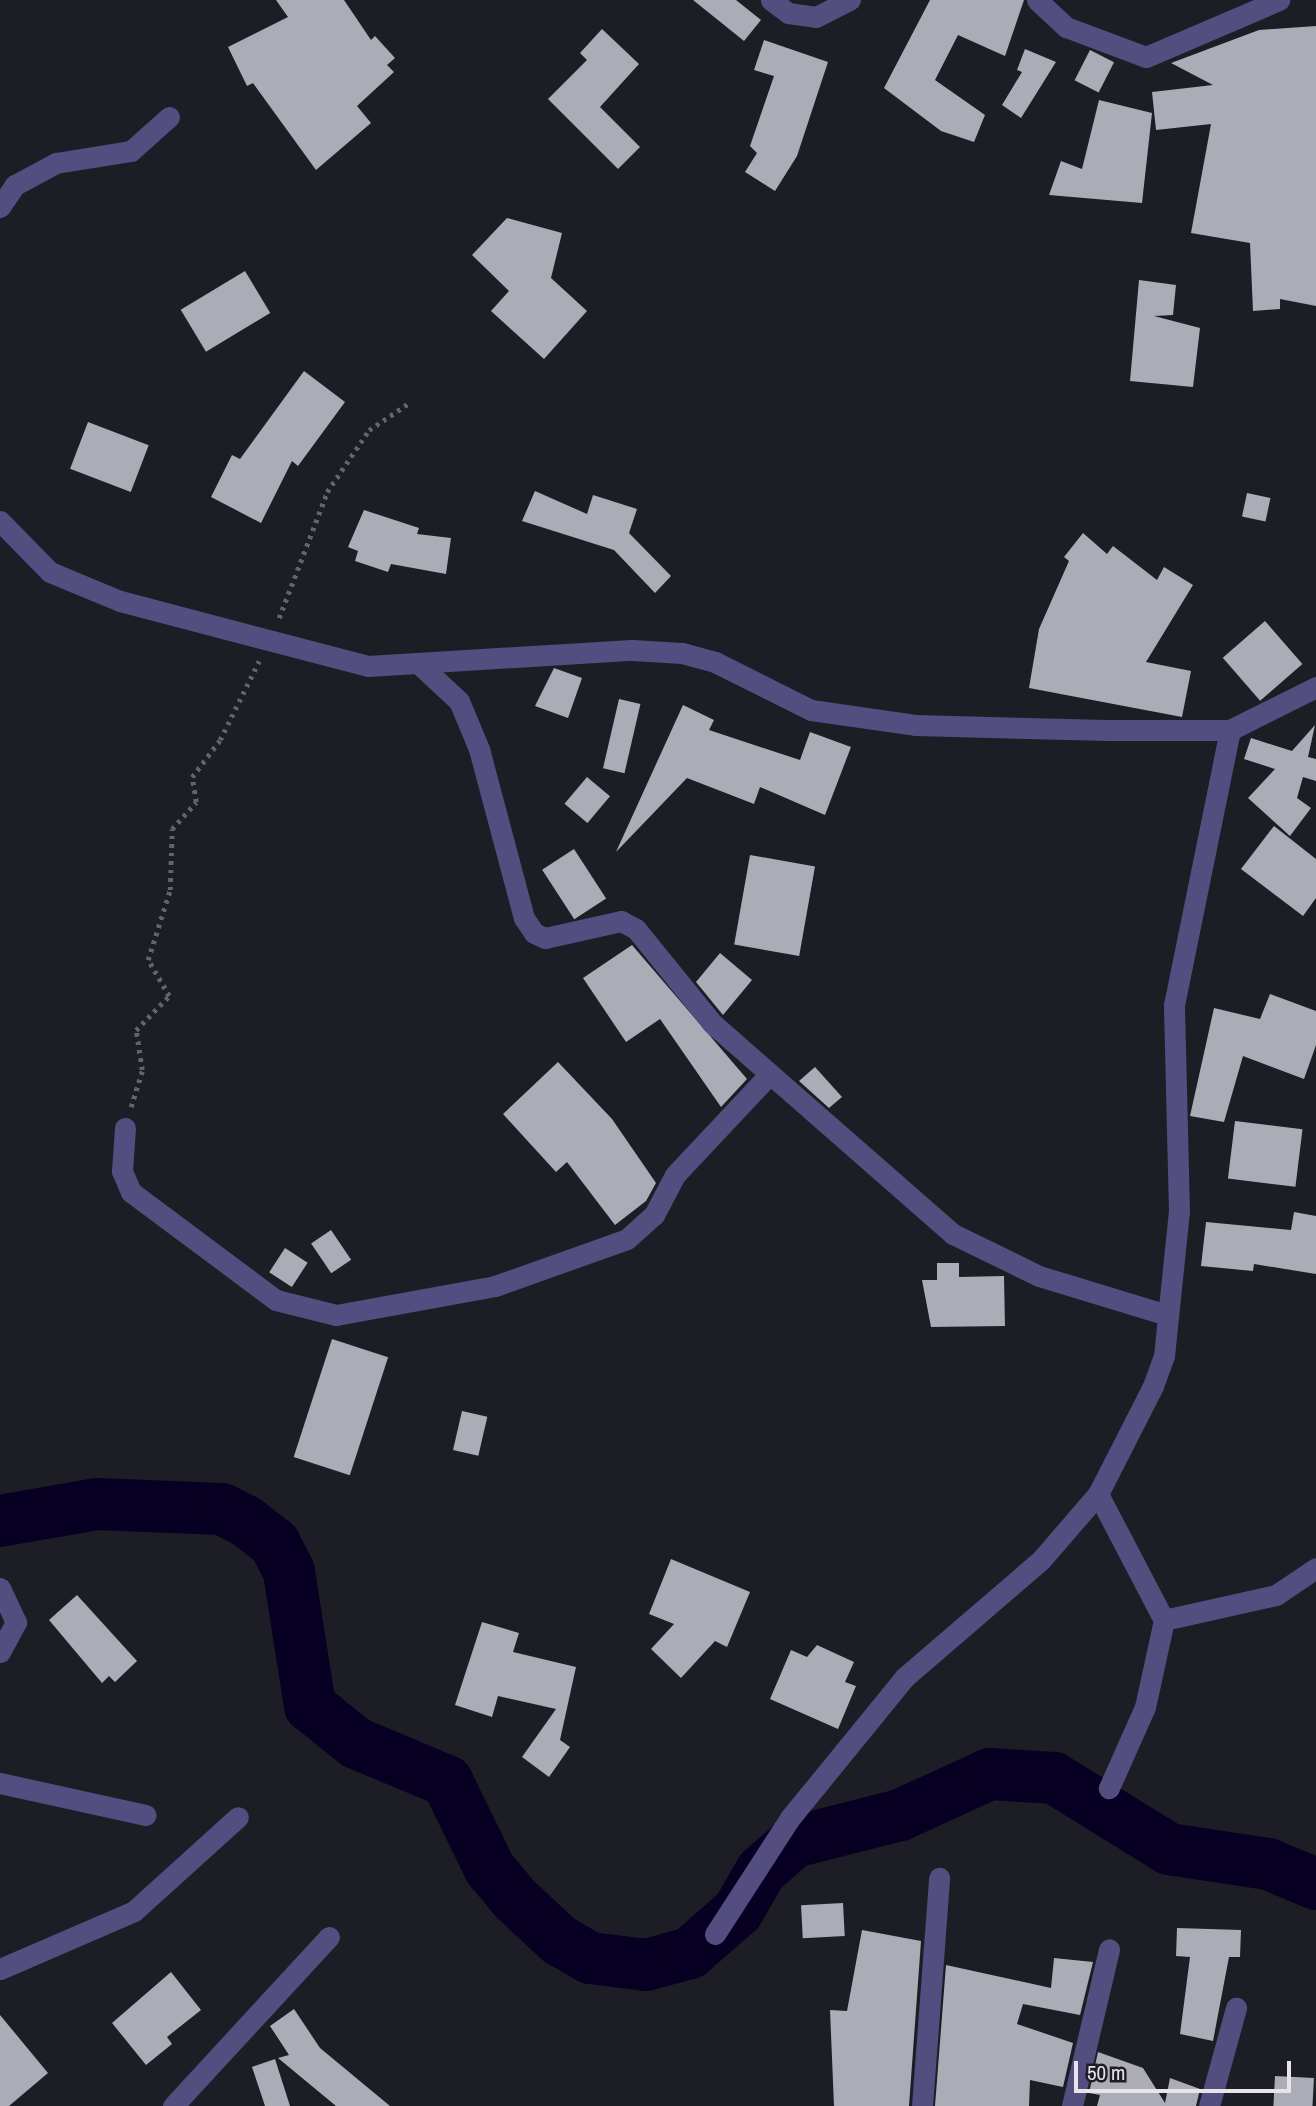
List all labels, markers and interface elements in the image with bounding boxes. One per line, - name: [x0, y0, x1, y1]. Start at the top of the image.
- scale bar: [1078, 2046, 1295, 2090]
- text: 50 m: [1087, 2058, 1125, 2087]

